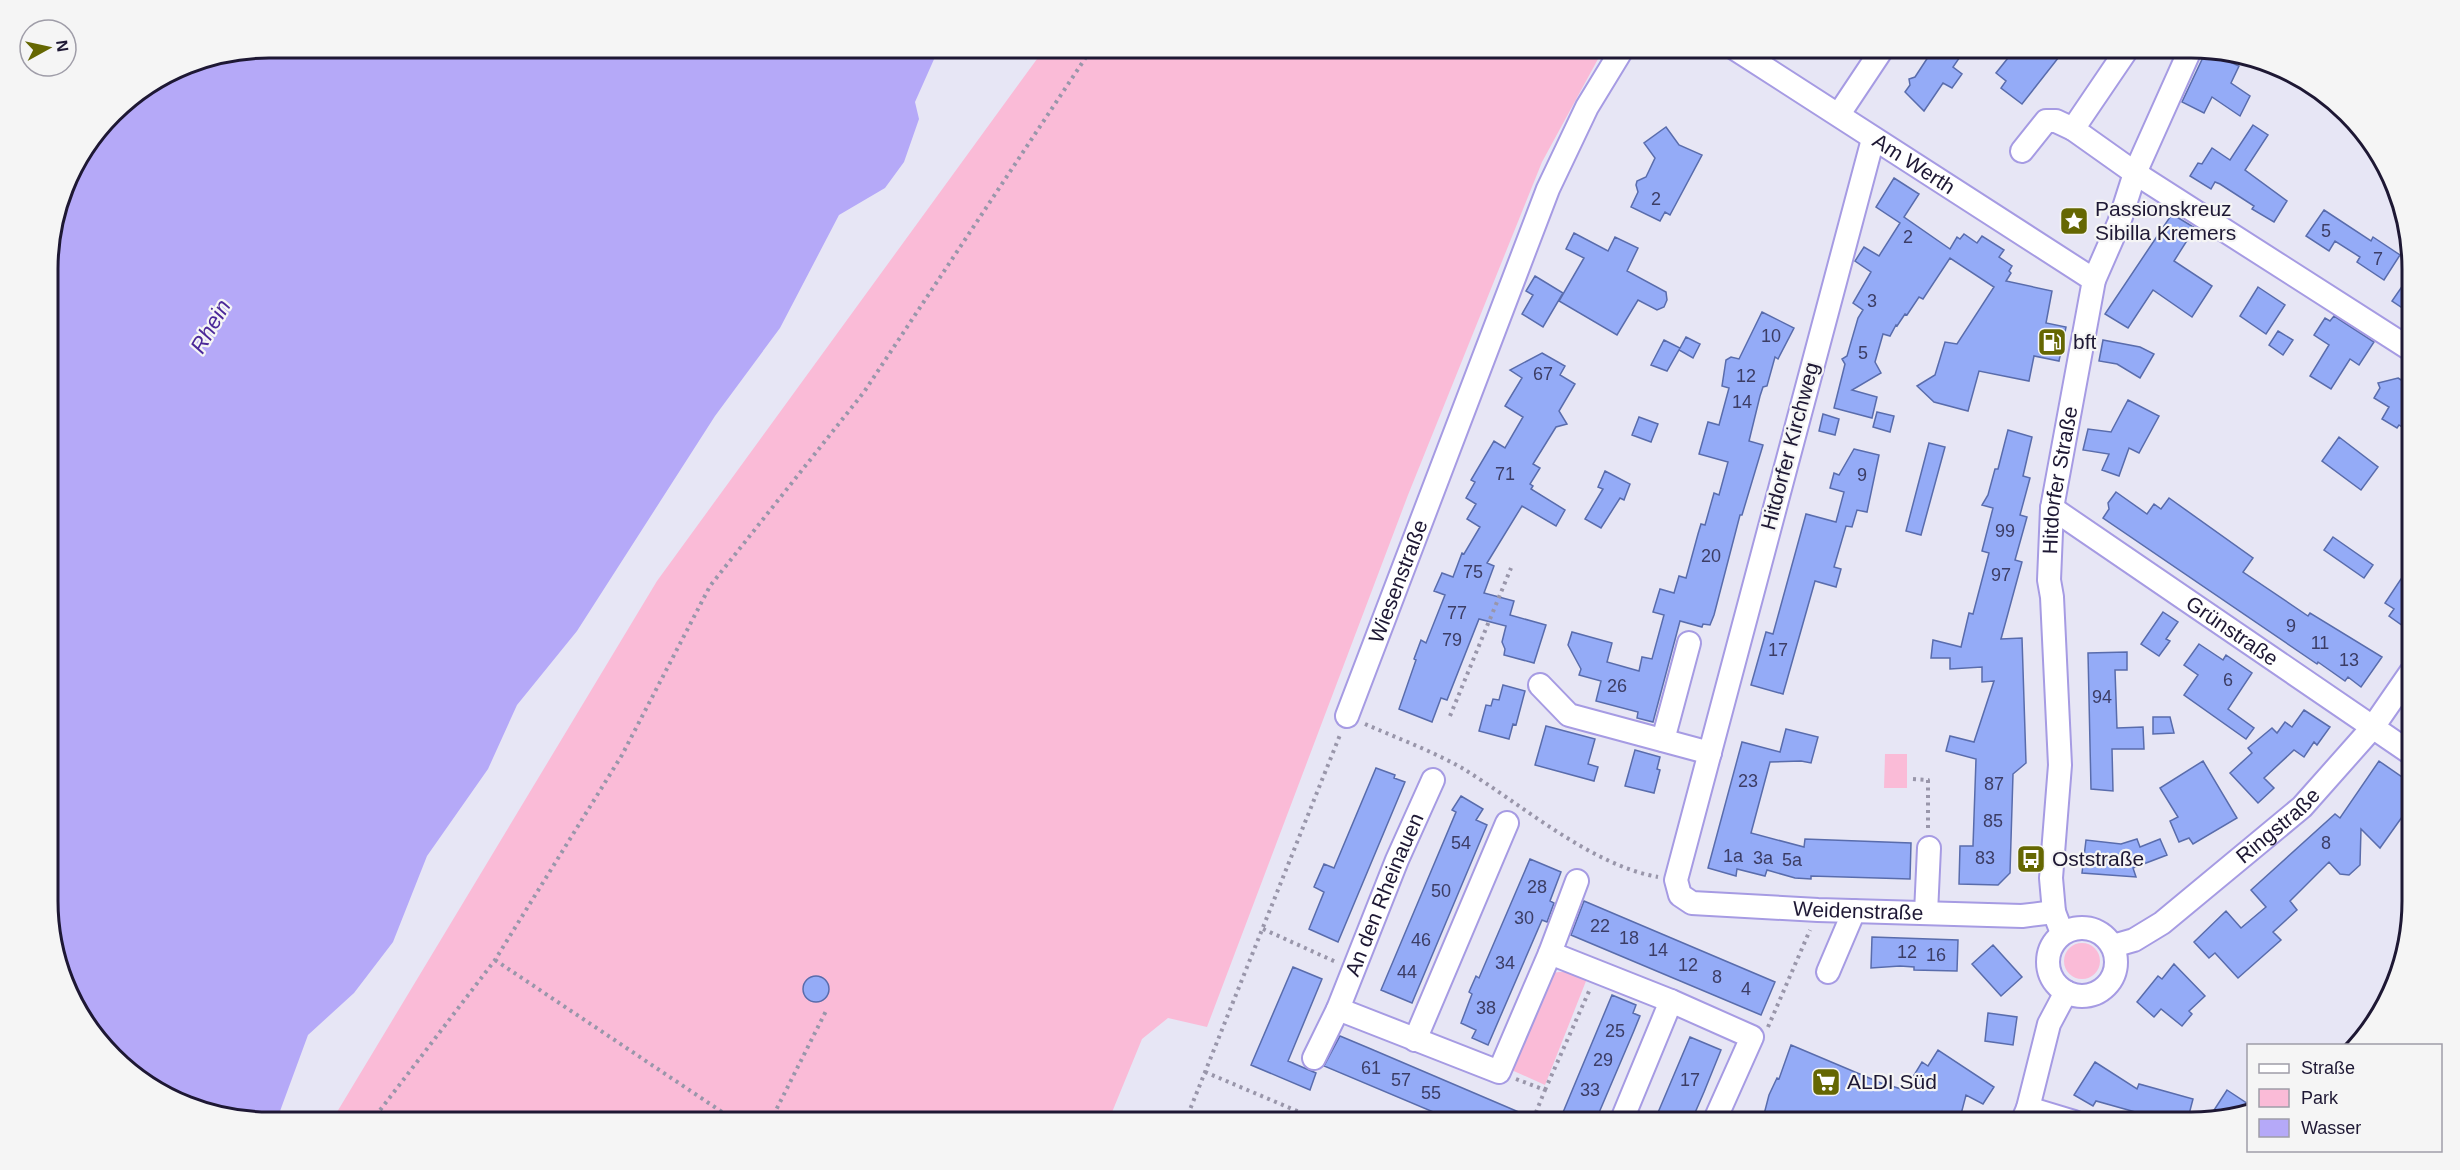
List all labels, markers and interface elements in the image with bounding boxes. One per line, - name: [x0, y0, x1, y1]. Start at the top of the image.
- north arrow: [18, 18, 78, 78]
- text: N: [53, 39, 72, 53]
- street label: Am Werth: [1869, 129, 1959, 198]
- house number: 2: [1651, 189, 1661, 209]
- place label: Passionskreuz Sibilla Kremers: [2095, 197, 2236, 244]
- place icon: Passionskreuz Sibilla Kremers: [2058, 205, 2090, 237]
- house number: 5: [2321, 221, 2331, 241]
- house number: 2: [1903, 227, 1913, 247]
- house number: 7: [2373, 249, 2383, 269]
- house number: 3: [1867, 291, 1877, 311]
- water label: Rhein: [185, 295, 236, 357]
- house number: 10: [1761, 326, 1781, 346]
- fuel station icon: bft: [2036, 326, 2068, 358]
- place label: bft: [2073, 330, 2097, 353]
- house number: 5: [1858, 343, 1868, 363]
- street label: Hitdorfer Kirchweg: [1756, 359, 1823, 532]
- house number: 67: [1533, 364, 1553, 384]
- house number: 12: [1736, 366, 1756, 386]
- house number: 14: [1732, 392, 1752, 412]
- street label: Hitdorfer Straße: [2038, 404, 2082, 555]
- house number: 71: [1495, 464, 1515, 484]
- house number: 9: [1857, 465, 1867, 485]
- street label: Wiesenstraße: [1364, 517, 1432, 646]
- house number: 99: [1995, 521, 2015, 541]
- house number: 20: [1701, 546, 1721, 566]
- house number: 75: [1463, 562, 1483, 582]
- house number: 97: [1991, 565, 2011, 585]
- street label: Grünstraße: [2182, 591, 2283, 670]
- house number: 77: [1447, 603, 1467, 623]
- house number: 9: [2286, 616, 2296, 636]
- house number: 79: [1442, 630, 1462, 650]
- house number: 11: [2311, 633, 2329, 653]
- house number: 17: [1768, 640, 1788, 660]
- house number: 13: [2339, 650, 2359, 670]
- house number: 6: [2223, 670, 2233, 690]
- house number: 26: [1607, 676, 1627, 696]
- house number: 94: [2092, 687, 2112, 707]
- house number: 23: [1738, 771, 1758, 791]
- house number: 87: [1984, 774, 2004, 794]
- street label: Ringstraße: [2231, 783, 2324, 868]
- street label: An den Rheinauen: [1340, 809, 1428, 979]
- house number: 85: [1983, 811, 2003, 831]
- house number: 54: [1451, 833, 1471, 853]
- house number: 8: [2321, 833, 2331, 853]
- bus stop icon: Oststraße: [2015, 843, 2047, 875]
- house number: 1a: [1723, 846, 1744, 866]
- place label: Oststraße: [2052, 847, 2144, 870]
- house number: 3a: [1753, 848, 1774, 868]
- house number: 83: [1975, 848, 1995, 868]
- house number: 5a: [1782, 850, 1803, 870]
- house number: 28: [1527, 877, 1547, 897]
- house number: 50: [1431, 881, 1451, 901]
- street label: Weidenstraße: [1792, 897, 1924, 924]
- house number: 30: [1514, 908, 1534, 928]
- house number: 22: [1590, 916, 1610, 936]
- house number: 18: [1619, 928, 1639, 948]
- house number: 46: [1411, 930, 1431, 950]
- house number: 14: [1648, 940, 1668, 960]
- house number: 12: [1897, 942, 1917, 962]
- house number: 16: [1926, 945, 1946, 965]
- house number: 34: [1495, 953, 1515, 973]
- house number: 12: [1678, 955, 1698, 975]
- house number: 44: [1397, 962, 1417, 982]
- house number: 8: [1712, 967, 1722, 987]
- house number: 4: [1741, 979, 1751, 999]
- house number: 38: [1476, 998, 1496, 1018]
- house number: 25: [1605, 1021, 1625, 1041]
- legend: [2247, 1044, 2442, 1152]
- house number: 29: [1593, 1050, 1613, 1070]
- house number: 61: [1361, 1058, 1381, 1078]
- text: Straße: [2301, 1058, 2355, 1078]
- supermarket icon: ALDI Süd: [1810, 1066, 1842, 1098]
- house number: 57: [1391, 1070, 1411, 1090]
- house number: 17: [1680, 1070, 1700, 1090]
- place label: ALDI Süd: [1847, 1070, 1937, 1093]
- house number: 33: [1580, 1080, 1600, 1100]
- house number: 55: [1421, 1083, 1441, 1103]
- text: Park: [2301, 1088, 2339, 1108]
- text: Wasser: [2301, 1118, 2361, 1138]

